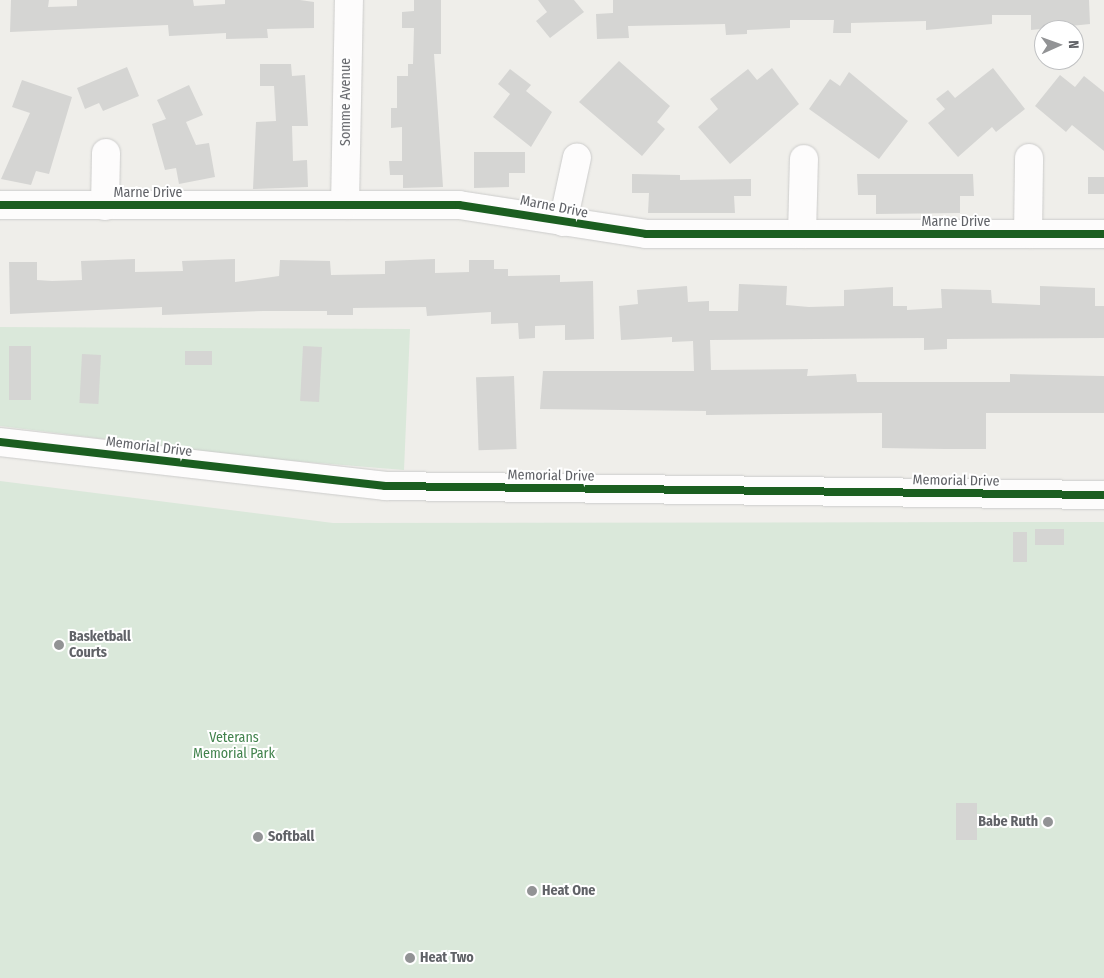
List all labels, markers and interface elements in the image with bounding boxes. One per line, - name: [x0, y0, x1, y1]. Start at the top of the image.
- north arrow: [1034, 20, 1084, 70]
- text: N: [1065, 40, 1082, 49]
- street label: Somme Avenue: [338, 58, 354, 146]
- street label: Marne Drive: [114, 185, 182, 201]
- street label: Marne Drive: [519, 192, 589, 222]
- street label: Marne Drive: [922, 214, 990, 230]
- street label: Memorial Drive: [105, 433, 193, 461]
- street label: Memorial Drive: [507, 467, 595, 485]
- street label: Memorial Drive: [912, 472, 1000, 490]
- place label: Basketball Courts: [69, 629, 131, 662]
- marker: Basketball Courts: [53, 639, 65, 651]
- park label: Veterans Memorial Park: [193, 730, 275, 762]
- place label: Babe Ruth: [978, 814, 1038, 830]
- marker: Babe Ruth: [1042, 816, 1054, 828]
- place label: Softball: [268, 829, 314, 845]
- marker: Softball: [252, 831, 264, 843]
- place label: Heat One: [542, 883, 595, 899]
- marker: Heat One: [526, 885, 538, 897]
- place label: Heat Two: [420, 950, 474, 966]
- marker: Heat Two: [404, 952, 416, 964]

